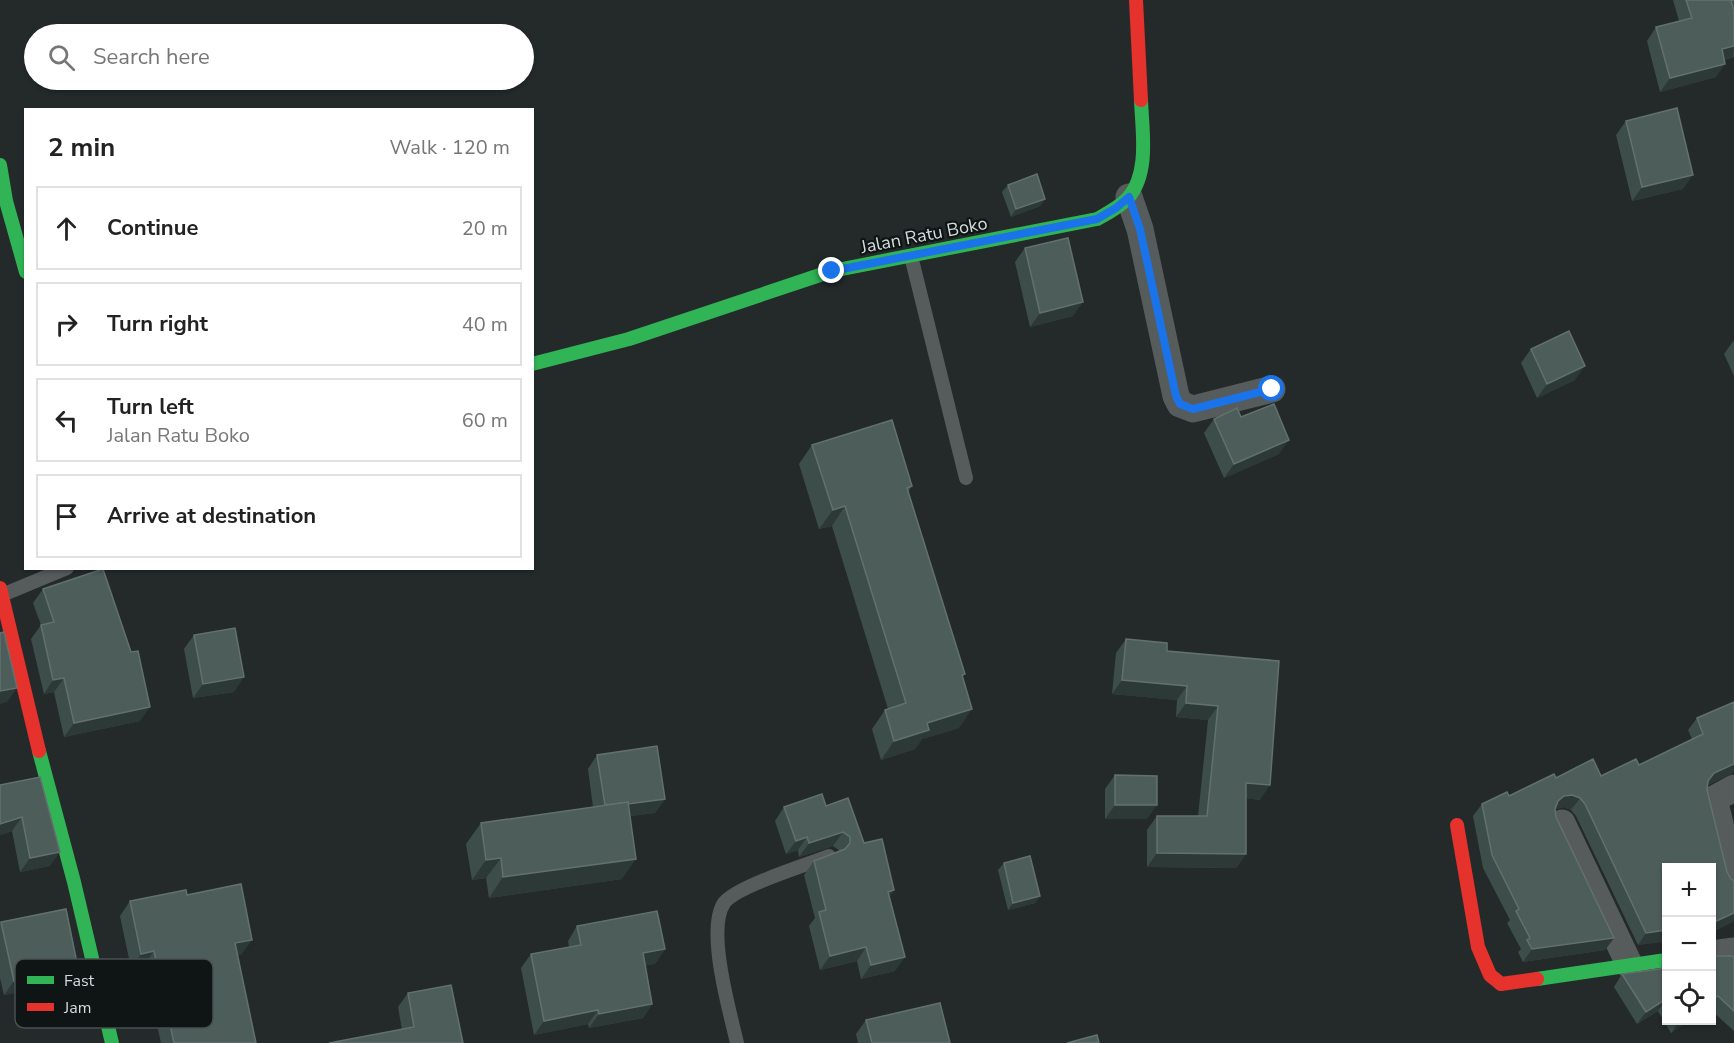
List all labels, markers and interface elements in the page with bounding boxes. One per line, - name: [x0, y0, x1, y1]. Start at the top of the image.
- search box: [24, 24, 534, 90]
- icon: search: [45, 41, 78, 74]
- text: Search here: [93, 42, 210, 72]
- text: 2 min: [48, 130, 115, 165]
- text: Walk · 120 m: [390, 134, 510, 161]
- street label: Jalan Ratu Boko: [858, 211, 989, 259]
- icon: ahead: [50, 212, 83, 245]
- text: Continue: [107, 213, 198, 243]
- text: 20 m: [462, 215, 508, 242]
- route end: [818, 257, 844, 283]
- icon: right: [50, 308, 83, 341]
- text: Turn right: [107, 309, 208, 339]
- text: 40 m: [462, 311, 508, 338]
- route start: [1258, 375, 1284, 401]
- text: Turn left: [107, 392, 194, 422]
- icon: left: [50, 404, 83, 437]
- text: 60 m: [462, 407, 508, 434]
- text: Jalan Ratu Boko: [107, 422, 250, 449]
- icon: arrive: [50, 500, 83, 533]
- text: Arrive at destination: [107, 501, 316, 531]
- map controls: [1662, 863, 1716, 1025]
- button: +: [1662, 863, 1716, 917]
- button: −: [1662, 917, 1716, 971]
- legend: [15, 959, 213, 1028]
- text: Fast: [64, 970, 95, 992]
- button: locate: [1662, 971, 1716, 1025]
- text: Jam: [63, 997, 91, 1019]

